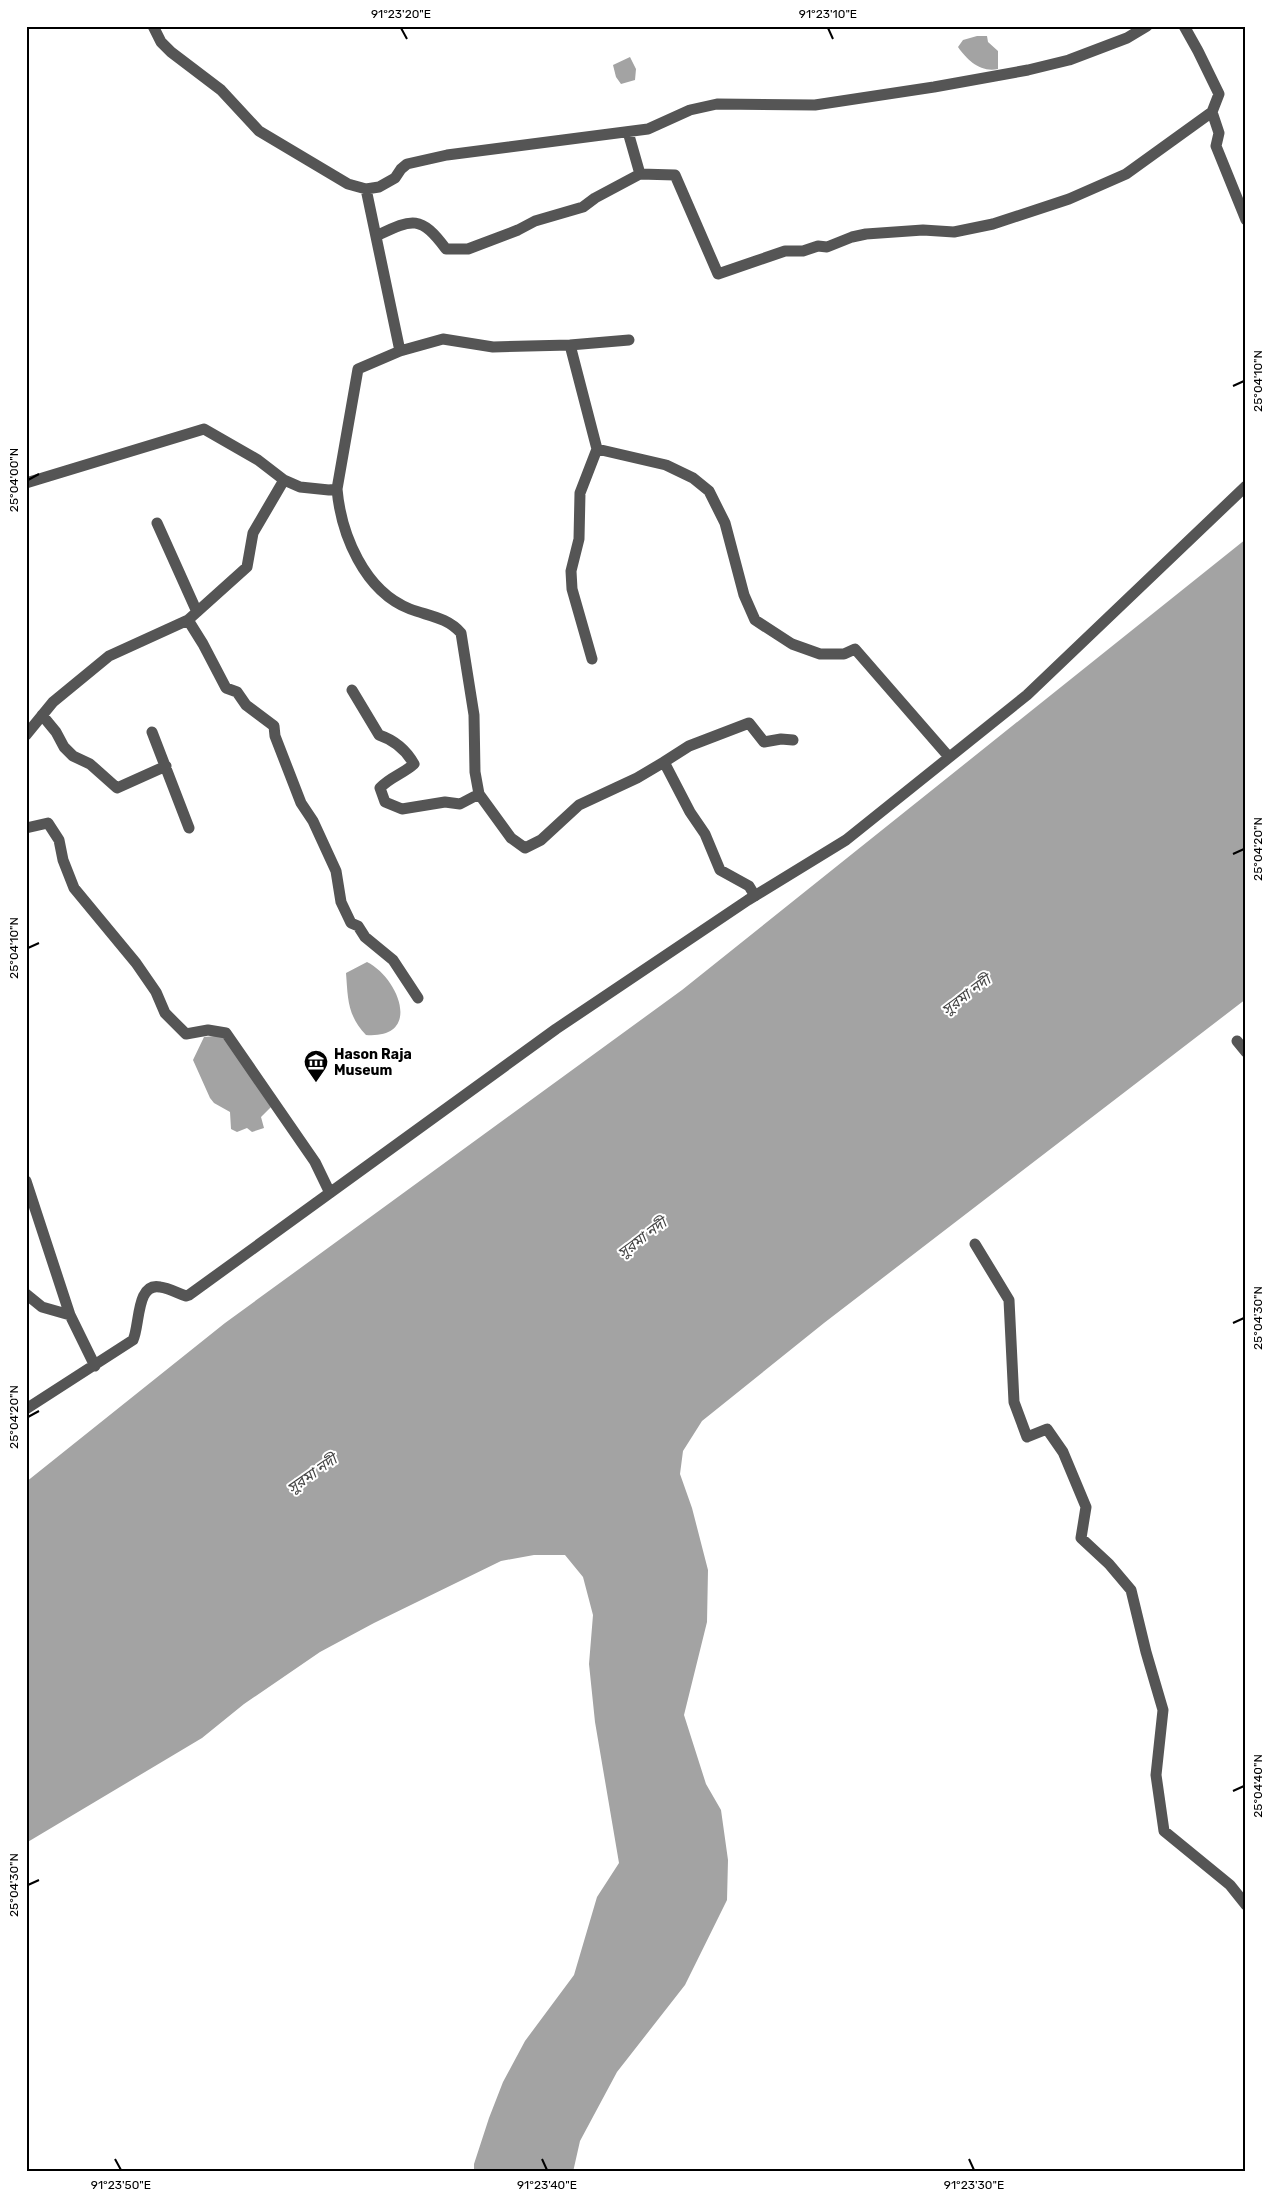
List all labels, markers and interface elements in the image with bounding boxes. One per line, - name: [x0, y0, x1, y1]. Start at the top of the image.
- text: 91°23'20"E: [371, 7, 431, 21]
- text: 91°23'10"E: [799, 7, 857, 21]
- text: 25°04'10"N: [1251, 350, 1265, 412]
- text: 25°04'00"N: [7, 448, 21, 512]
- text: 25°04'20"N: [1251, 817, 1265, 881]
- text: 25°04'10"N: [7, 917, 21, 979]
- water label: সুরমা নদী: [938, 969, 996, 1019]
- place label: Hason Raja Museum: [334, 1046, 412, 1079]
- museum icon: Hason Raja Museum: [303, 1049, 329, 1083]
- water label: সুরমা নদী: [614, 1212, 672, 1262]
- text: 25°04'30"N: [1251, 1286, 1265, 1350]
- text: 25°04'20"N: [7, 1385, 21, 1449]
- water label: সুরমা নদী: [284, 1449, 343, 1498]
- text: 25°04'40"N: [1251, 1754, 1265, 1818]
- text: 25°04'30"N: [7, 1853, 21, 1917]
- text: 91°23'50"E: [91, 2178, 151, 2192]
- text: 91°23'40"E: [517, 2178, 577, 2192]
- text: 91°23'30"E: [944, 2178, 1004, 2192]

